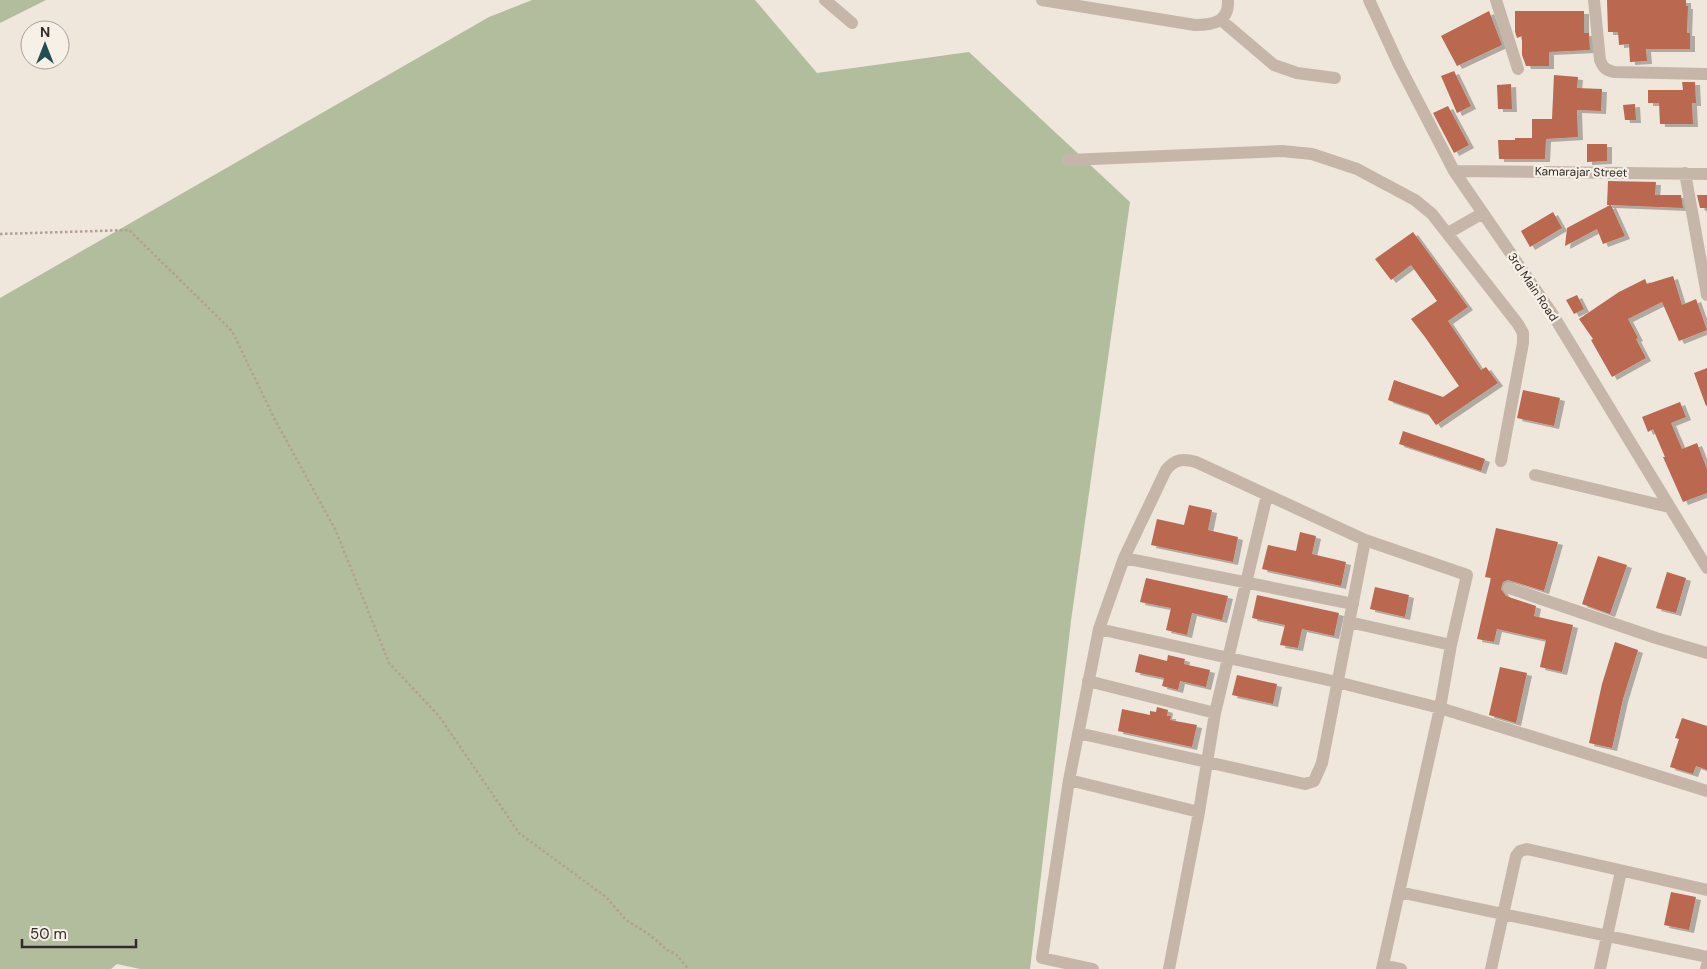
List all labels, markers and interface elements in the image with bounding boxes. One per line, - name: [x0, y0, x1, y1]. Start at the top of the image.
- north arrow: [20, 20, 70, 70]
- text: N: [40, 23, 50, 41]
- street label: Kamarajar Street: [1535, 163, 1628, 181]
- street label: 3rd Main Road: [1504, 250, 1562, 324]
- scale bar: [22, 916, 136, 948]
- text: 50 m: [30, 924, 67, 944]

